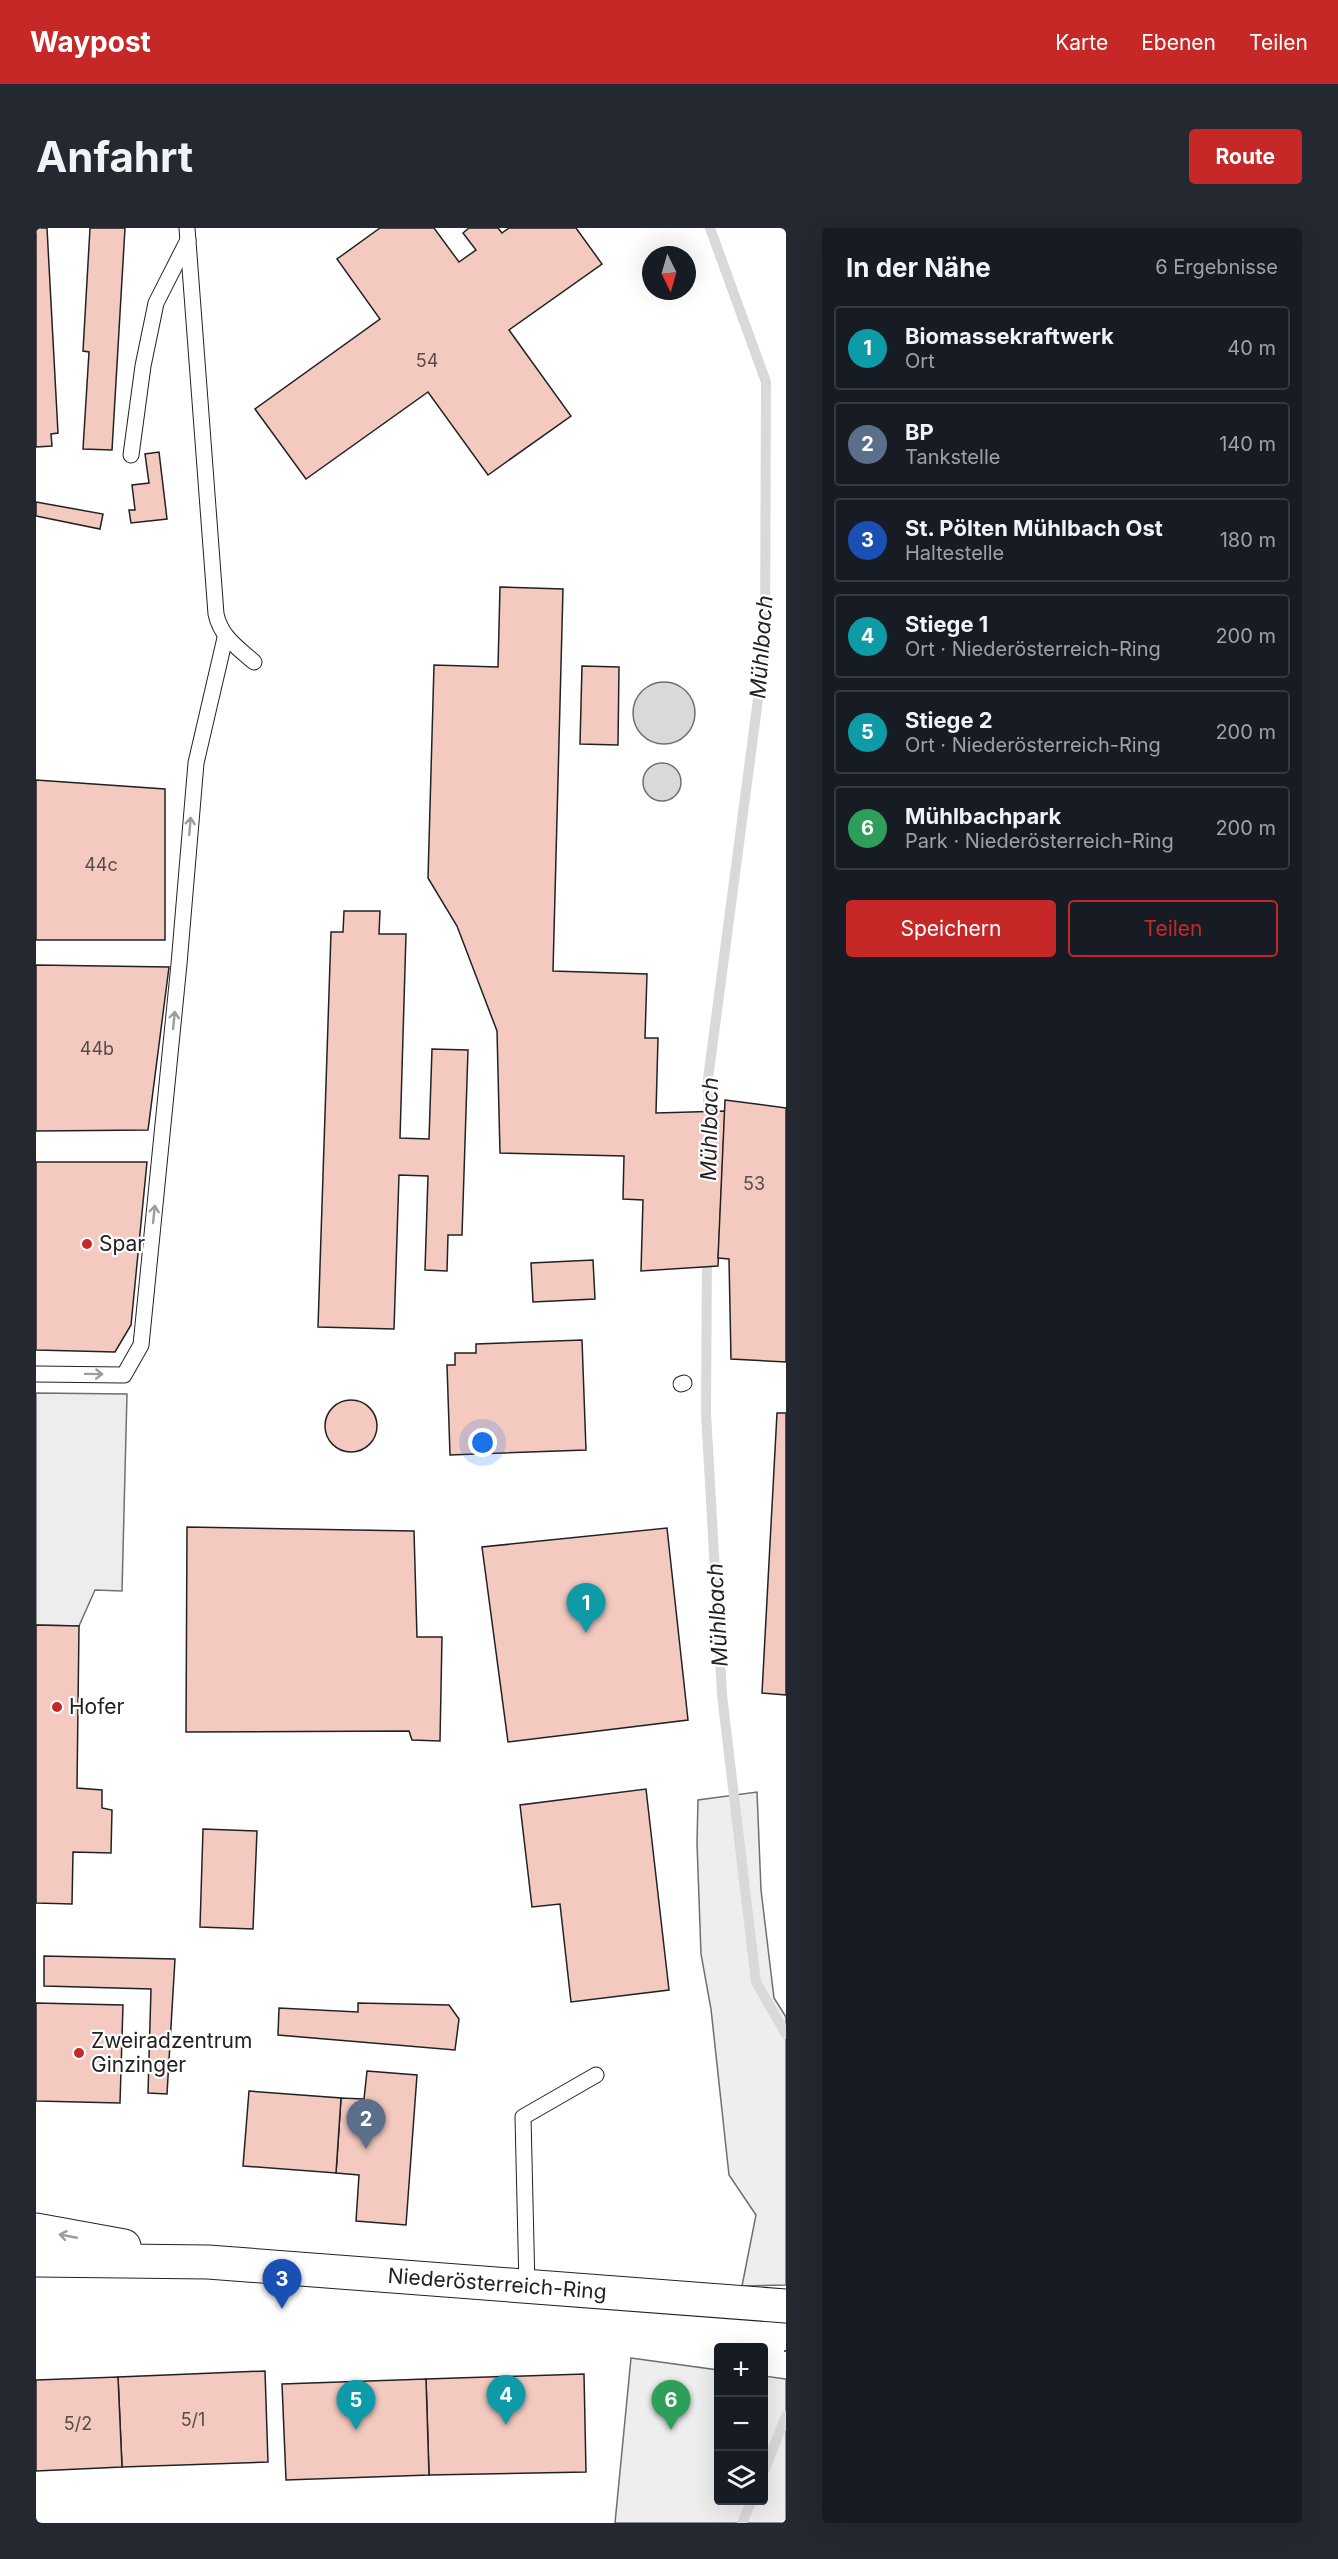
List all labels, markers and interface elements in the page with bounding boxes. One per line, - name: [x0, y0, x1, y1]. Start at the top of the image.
- text: Waypost: [30, 25, 151, 59]
- text: Karte: [1055, 30, 1108, 55]
- text: Ebenen: [1141, 30, 1216, 55]
- text: Teilen: [1249, 30, 1308, 55]
- button: Route: [1189, 129, 1302, 184]
- text: Anfahrt: [36, 131, 193, 182]
- north arrow: [642, 246, 696, 300]
- text: In der Nähe: [846, 252, 991, 283]
- text: 6 Ergebnisse: [1155, 255, 1278, 279]
- text: Biomassekraftwerk: [905, 323, 1114, 349]
- text: 1: [863, 336, 872, 360]
- text: 40 m: [1227, 336, 1276, 360]
- text: Ort: [905, 349, 935, 373]
- house number: 54: [416, 350, 438, 371]
- text: BP: [905, 419, 934, 445]
- text: 2: [861, 432, 874, 456]
- text: 140 m: [1219, 432, 1276, 456]
- text: Tankstelle: [905, 445, 1000, 469]
- text: St. Pölten Mühlbach Ost: [905, 515, 1163, 541]
- text: 3: [861, 528, 874, 552]
- text: 180 m: [1220, 528, 1276, 552]
- text: Haltestelle: [905, 541, 1004, 565]
- water label: Mühlbach: [744, 594, 778, 700]
- text: Stiege 1: [905, 611, 988, 637]
- text: 4: [861, 624, 874, 648]
- text: 200 m: [1215, 624, 1276, 648]
- text: Ort · Niederösterreich-Ring: [905, 637, 1161, 661]
- text: Stiege 2: [905, 707, 993, 733]
- text: 5: [861, 720, 874, 744]
- text: 200 m: [1215, 720, 1276, 744]
- text: Ort · Niederösterreich-Ring: [905, 733, 1161, 757]
- text: Mühlbachpark: [905, 803, 1061, 829]
- text: 6: [861, 816, 874, 840]
- text: 200 m: [1215, 816, 1276, 840]
- one-way arrow: [185, 817, 196, 837]
- text: Park · Niederösterreich-Ring: [905, 829, 1174, 853]
- house number: 44c: [84, 854, 118, 875]
- button: Speichern: [846, 900, 1056, 957]
- button: Teilen: [1068, 900, 1278, 957]
- one-way arrow: [169, 1011, 180, 1031]
- house number: 44b: [80, 1038, 114, 1059]
- water label: Mühlbach: [695, 1077, 723, 1181]
- house number: 53: [743, 1173, 765, 1194]
- one-way arrow: [149, 1205, 160, 1225]
- place label: Spar: [99, 1231, 145, 1256]
- marker: Spar: [80, 1237, 94, 1251]
- one-way arrow: [84, 1368, 104, 1380]
- your location: [468, 1428, 497, 1457]
- water label: Mühlbach: [701, 1562, 733, 1668]
- pin: 1: [566, 1584, 606, 1633]
- place label: Hofer: [69, 1694, 125, 1719]
- marker: Hofer: [50, 1700, 64, 1714]
- place label: Zweiradzentrum Ginzinger: [91, 2028, 252, 2077]
- marker: Zweiradzentrum Ginzinger: [72, 2046, 86, 2060]
- pin: 2: [346, 2100, 386, 2149]
- one-way arrow: [59, 2230, 78, 2241]
- pin: 3: [262, 2260, 302, 2309]
- street label: Niederösterreich-Ring: [387, 2263, 608, 2304]
- map controls: [714, 2343, 768, 2505]
- button: +: [714, 2343, 768, 2397]
- pin: 4: [486, 2376, 526, 2425]
- pin: 5: [336, 2380, 376, 2430]
- pin: 6: [652, 2380, 690, 2430]
- button: −: [714, 2397, 768, 2451]
- house number: 5/1: [181, 2409, 205, 2430]
- house number: 5/2: [64, 2413, 92, 2434]
- button: layers: [714, 2451, 768, 2505]

